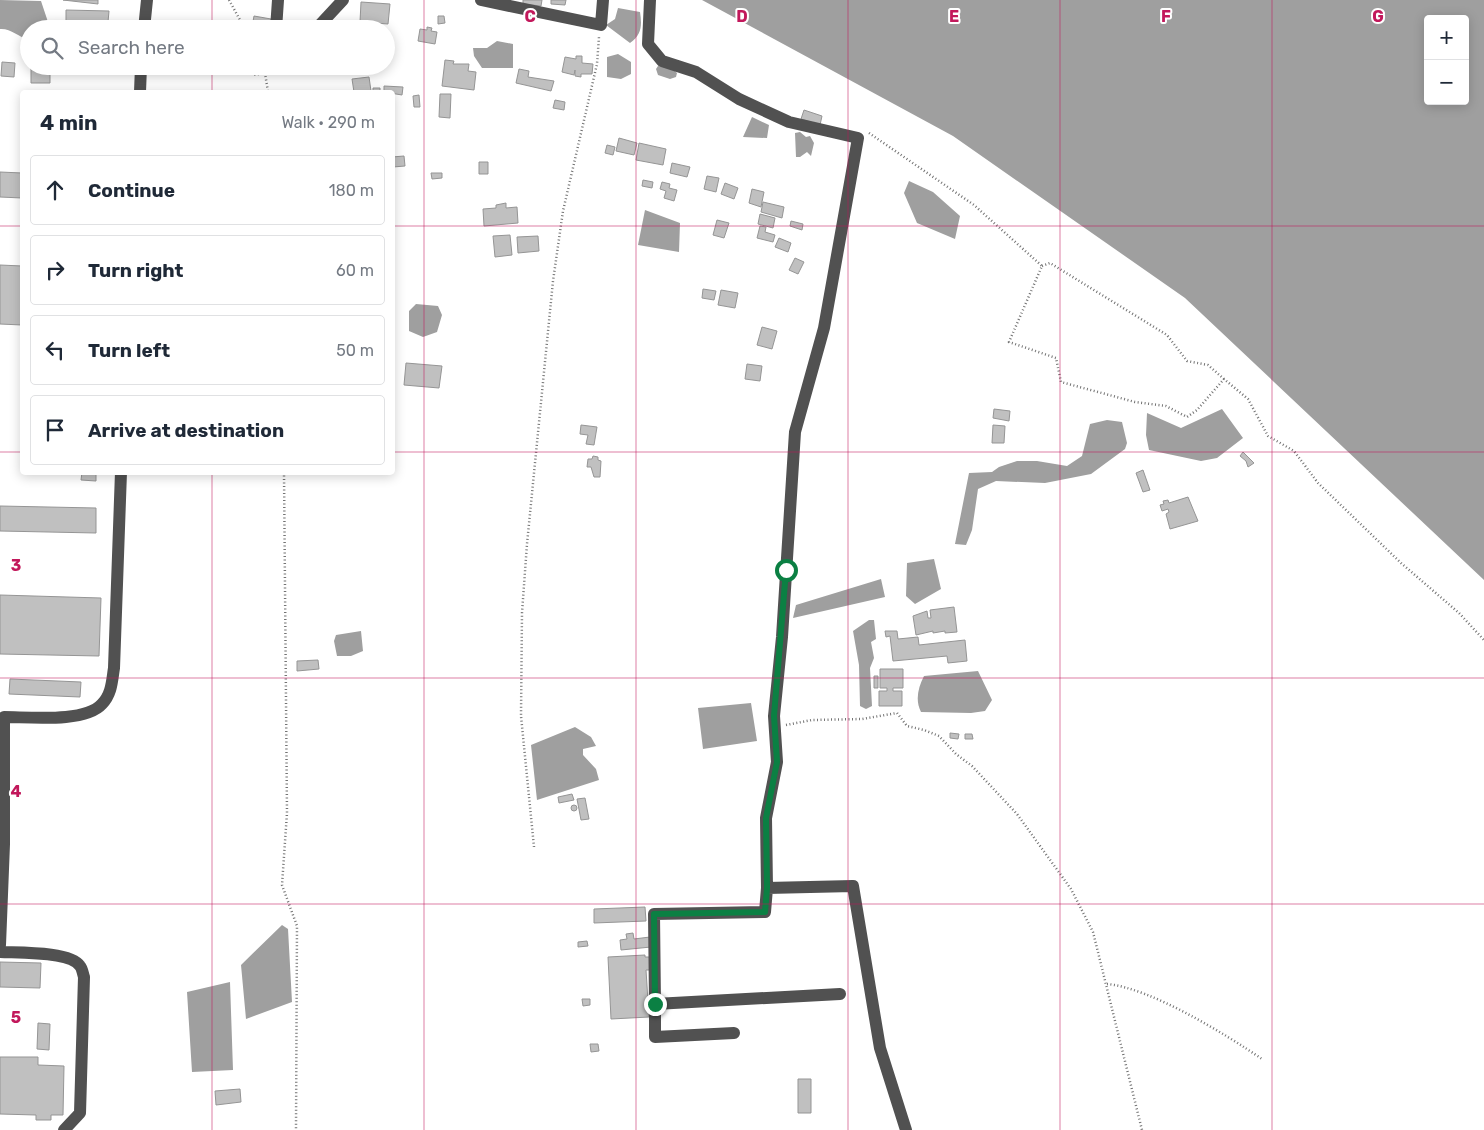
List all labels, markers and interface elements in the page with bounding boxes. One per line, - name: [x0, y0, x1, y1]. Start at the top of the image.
- text: C: [524, 7, 536, 26]
- text: D: [736, 7, 748, 26]
- text: E: [949, 7, 959, 26]
- text: F: [1161, 7, 1171, 26]
- text: G: [1372, 7, 1384, 26]
- map controls: [1424, 15, 1469, 105]
- button: +: [1424, 15, 1469, 60]
- search box: [20, 20, 395, 75]
- icon: search: [38, 34, 66, 62]
- text: Search here: [78, 36, 185, 59]
- button: −: [1424, 60, 1469, 105]
- text: 4 min: [40, 110, 98, 135]
- text: Walk · 290 m: [281, 113, 375, 132]
- icon: ahead: [41, 176, 69, 204]
- text: Continue: [88, 179, 175, 202]
- text: 180 m: [329, 181, 374, 200]
- icon: right: [41, 256, 69, 284]
- text: Turn right: [88, 259, 183, 282]
- text: 60 m: [336, 261, 374, 280]
- icon: left: [41, 336, 69, 364]
- text: Turn left: [88, 339, 170, 362]
- text: 50 m: [336, 341, 374, 360]
- icon: arrive: [41, 416, 69, 444]
- text: Arrive at destination: [88, 419, 284, 442]
- text: 3: [11, 556, 21, 575]
- route start: [775, 559, 798, 582]
- text: 4: [11, 782, 22, 801]
- route end: [644, 993, 667, 1016]
- text: 5: [11, 1008, 21, 1027]

